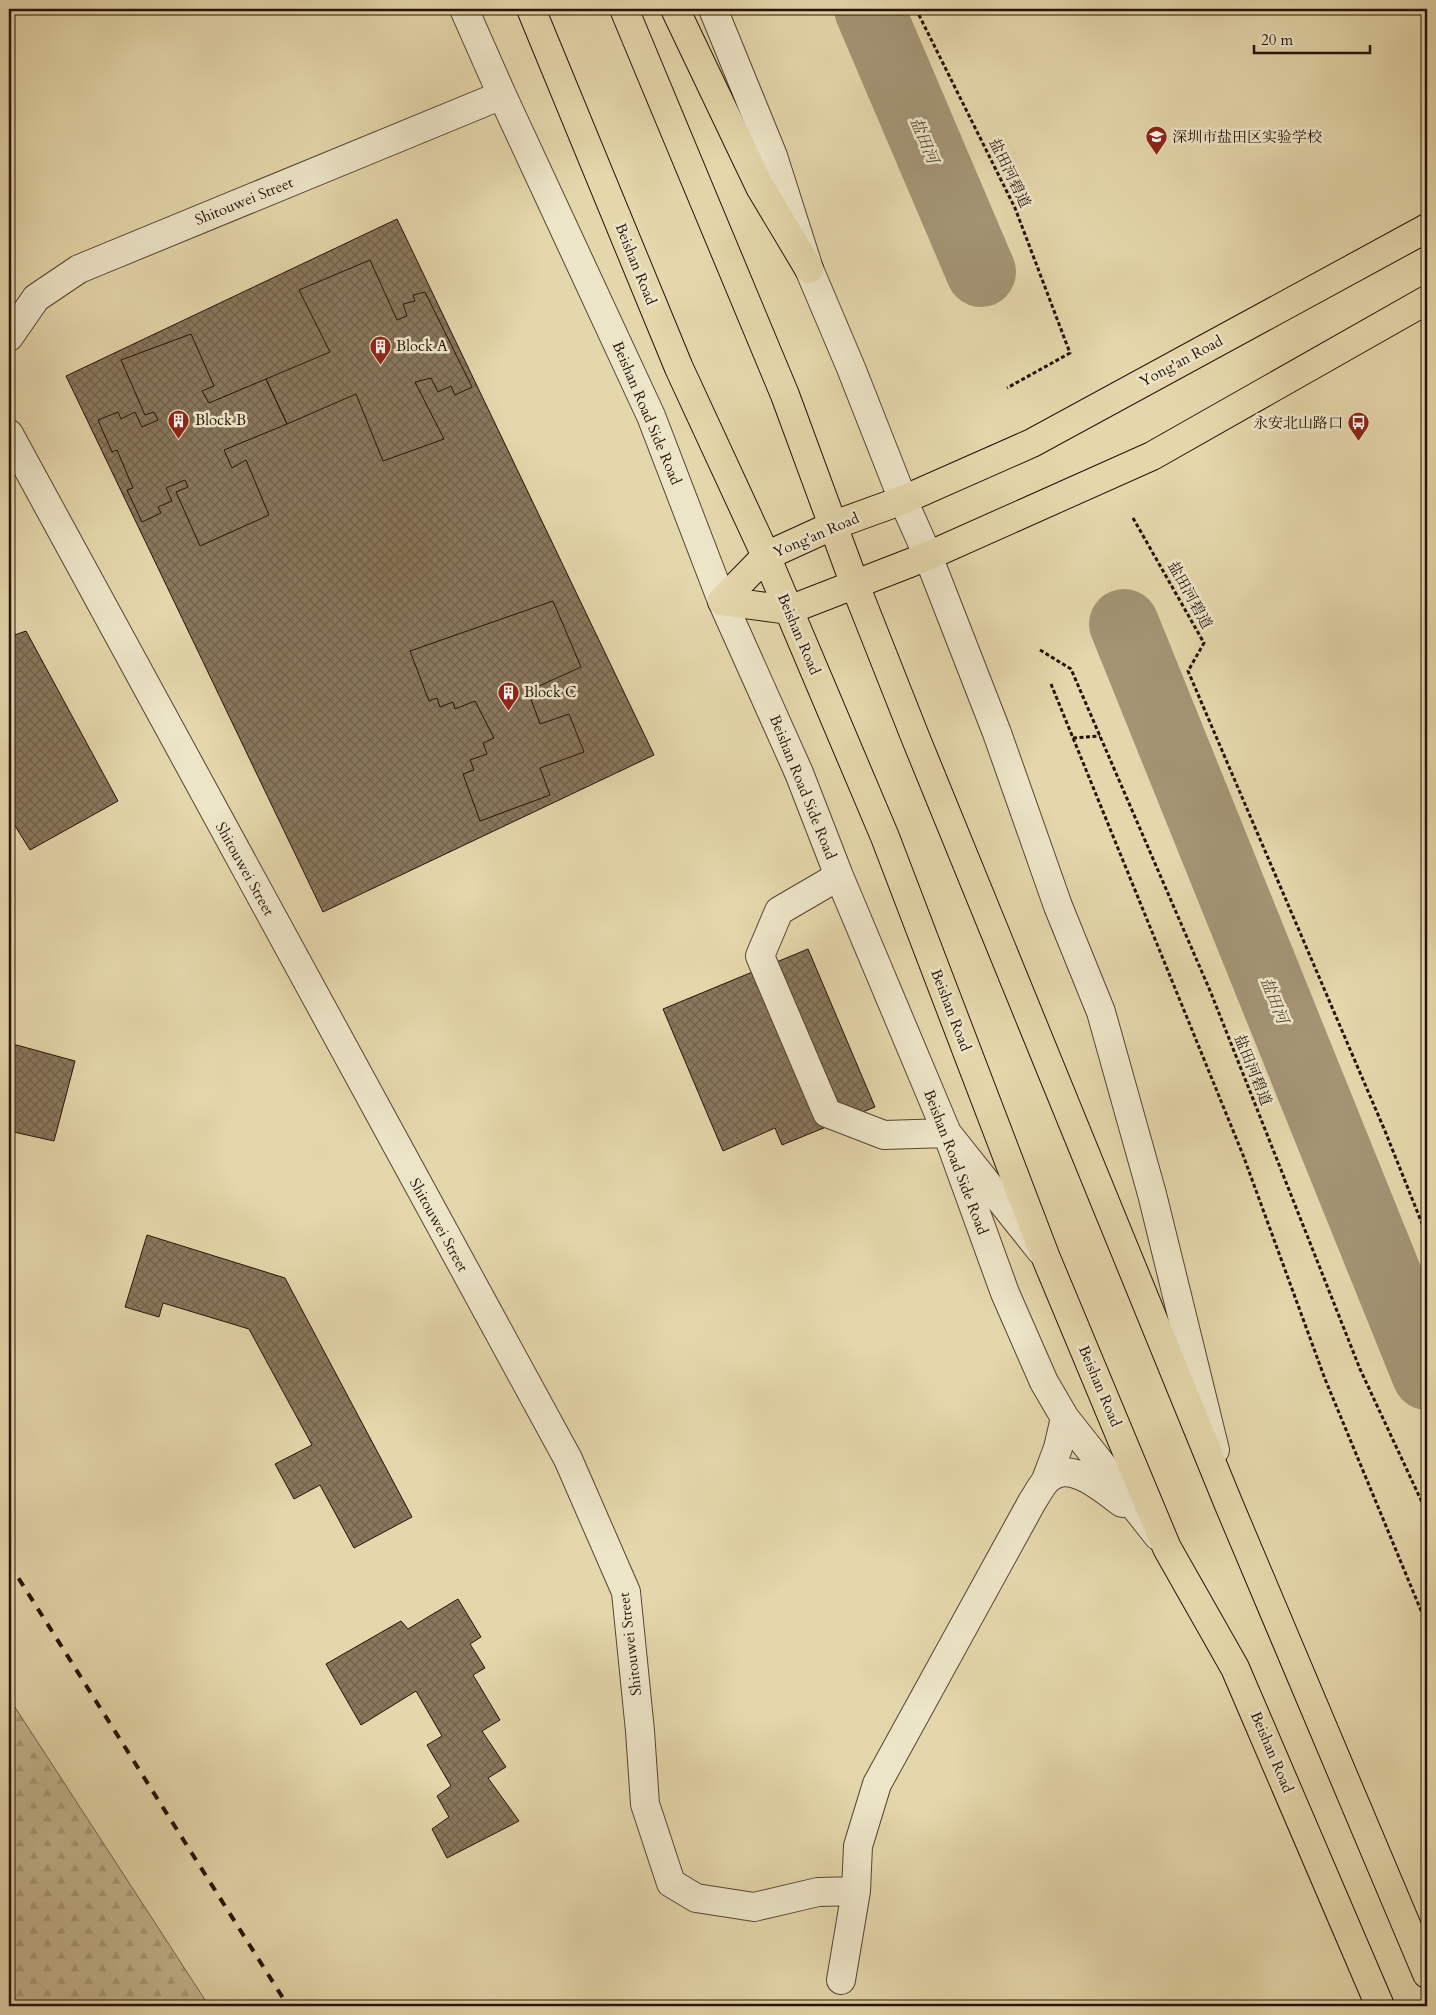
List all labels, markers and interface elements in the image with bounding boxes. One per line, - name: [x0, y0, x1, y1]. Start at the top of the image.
- scale bar: [1254, 22, 1370, 54]
- text: 20 m: [1261, 30, 1293, 50]
- water label: 盐田河: [905, 114, 945, 170]
- school or university icon: 深圳市盐田区实验学校: [1144, 125, 1168, 156]
- place label: 深圳市盐田区实验学校: [1172, 127, 1322, 147]
- street label: 盐田河碧道: [985, 135, 1035, 211]
- street label: Shitouwei Street: [192, 172, 296, 230]
- street label: Beishan Road: [611, 220, 661, 308]
- street label: Yong'an Road: [1136, 331, 1226, 391]
- building icon: Block A: [368, 334, 392, 365]
- place label: Block A: [396, 336, 448, 356]
- street label: Beishan Road Side Road: [608, 338, 686, 488]
- building icon: Block B: [167, 408, 191, 439]
- place label: Block B: [195, 410, 246, 430]
- bus stop icon: 永安北山路口: [1347, 411, 1371, 442]
- place label: 永安北山路口: [1253, 413, 1343, 433]
- street label: Yong'an Road: [770, 508, 862, 562]
- street label: 盐田河碧道: [1163, 557, 1217, 633]
- street label: Beishan Road: [773, 590, 825, 678]
- building icon: Block C: [496, 680, 520, 711]
- place label: Block C: [524, 682, 577, 702]
- street label: Beishan Road Side Road: [765, 712, 841, 862]
- street label: Shitouwei Street: [211, 819, 279, 920]
- street label: Beishan Road: [926, 966, 976, 1054]
- water label: 盐田河: [1255, 974, 1294, 1030]
- street label: 盐田河碧道: [1230, 1031, 1276, 1109]
- street label: Beishan Road Side Road: [919, 1087, 993, 1237]
- street label: Shitouwei Street: [405, 1175, 473, 1276]
- street label: Beishan Road: [1074, 1342, 1126, 1430]
- street label: Shitouwei Street: [614, 1591, 646, 1697]
- street label: Beishan Road: [1246, 1708, 1298, 1796]

